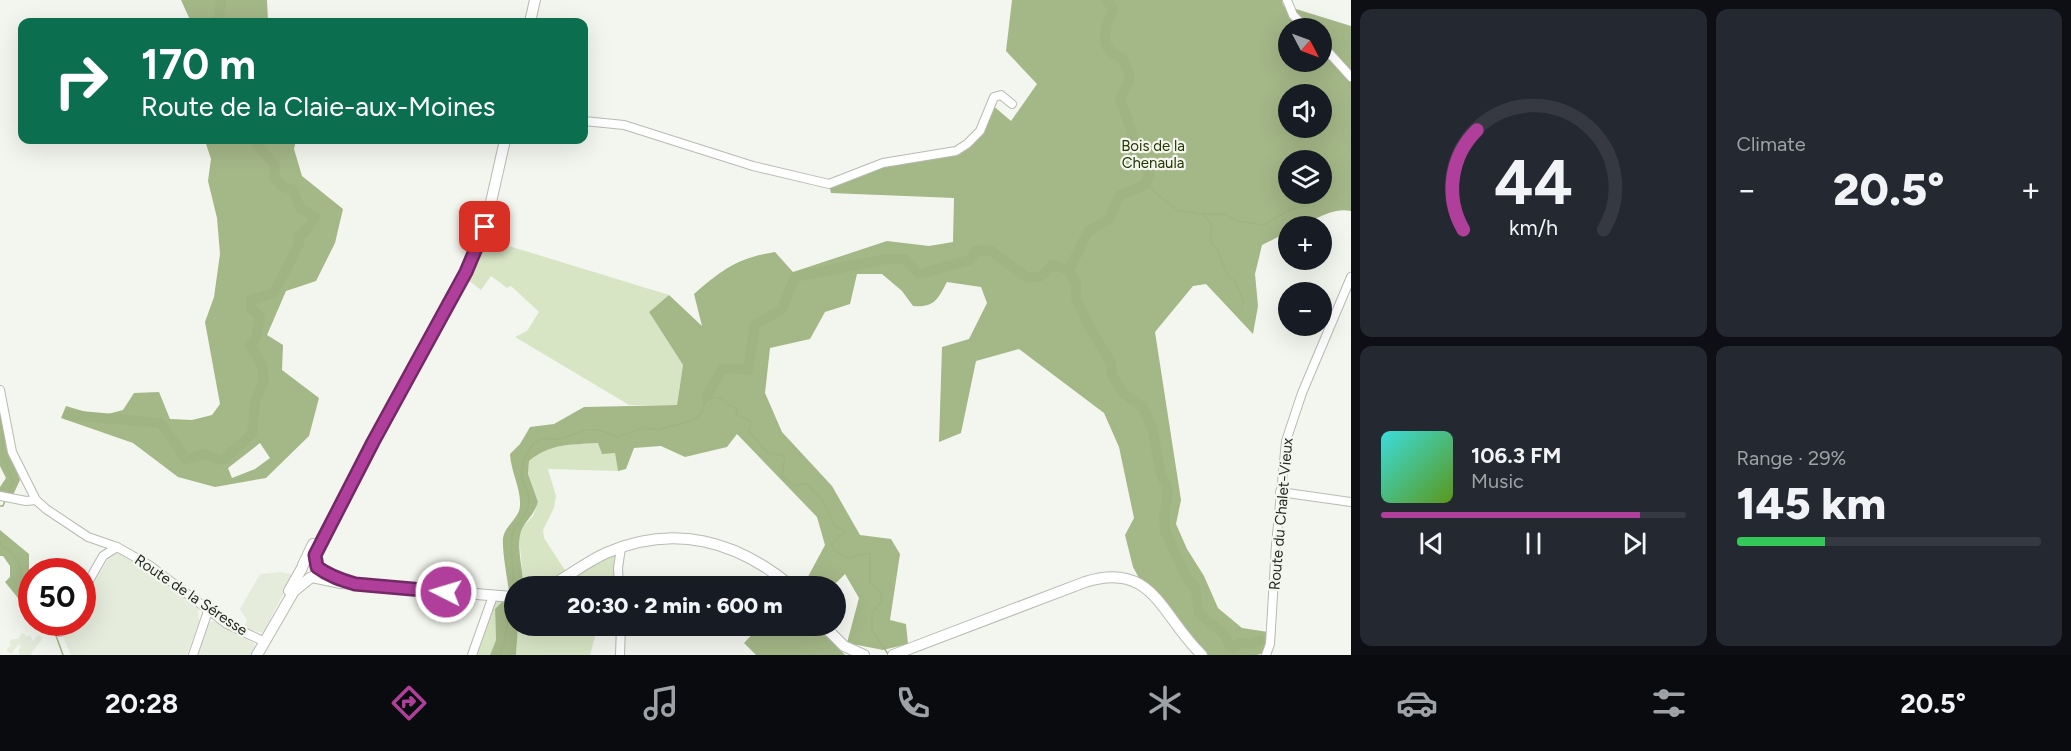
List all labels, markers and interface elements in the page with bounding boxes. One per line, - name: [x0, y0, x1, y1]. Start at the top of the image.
- north arrow: [1278, 18, 1332, 72]
- map controls: [1278, 18, 1332, 336]
- text: 170 m: [141, 39, 256, 90]
- icon: right: [42, 42, 120, 120]
- button: sound: [1278, 84, 1332, 138]
- text: Route de la Claie-aux-Moines: [141, 90, 495, 123]
- text: Climate: [1737, 132, 1806, 156]
- park label: Bois de la Chenaula: [1121, 137, 1185, 172]
- text: 44: [1494, 145, 1573, 220]
- button: layers: [1278, 150, 1332, 204]
- text: 20.5°: [1833, 162, 1944, 216]
- text: −: [1737, 170, 1757, 209]
- text: +: [2020, 170, 2041, 209]
- pin: [459, 201, 510, 252]
- icon: arrive: [468, 210, 501, 243]
- text: km/h: [1509, 215, 1558, 240]
- button: +: [1278, 216, 1332, 270]
- button: −: [1278, 282, 1332, 336]
- street label: Route du Chalet-Vieux: [1265, 437, 1297, 591]
- text: 106.3 FM: [1471, 442, 1561, 469]
- text: Range · 29%: [1737, 446, 1846, 470]
- text: Music: [1471, 469, 1524, 493]
- text: 145 km: [1737, 476, 1886, 530]
- icon: previous: [1415, 527, 1448, 560]
- icon: pause: [1517, 527, 1550, 560]
- icon: next: [1618, 527, 1651, 560]
- street label: Route de la Séresse: [131, 551, 251, 639]
- speed limit sign: 50: [18, 558, 96, 636]
- position arrow: [414, 560, 478, 624]
- text: 20:30 · 2 min · 600 m: [567, 592, 783, 619]
- icon: directions: [388, 682, 430, 724]
- icon: music: [640, 682, 682, 724]
- icon: phone: [892, 682, 934, 724]
- icon: climate: [1144, 682, 1186, 724]
- icon: car: [1396, 682, 1438, 724]
- icon: filters: [1648, 682, 1690, 724]
- text: 20:28: [105, 687, 178, 720]
- text: 20.5°: [1900, 687, 1966, 720]

